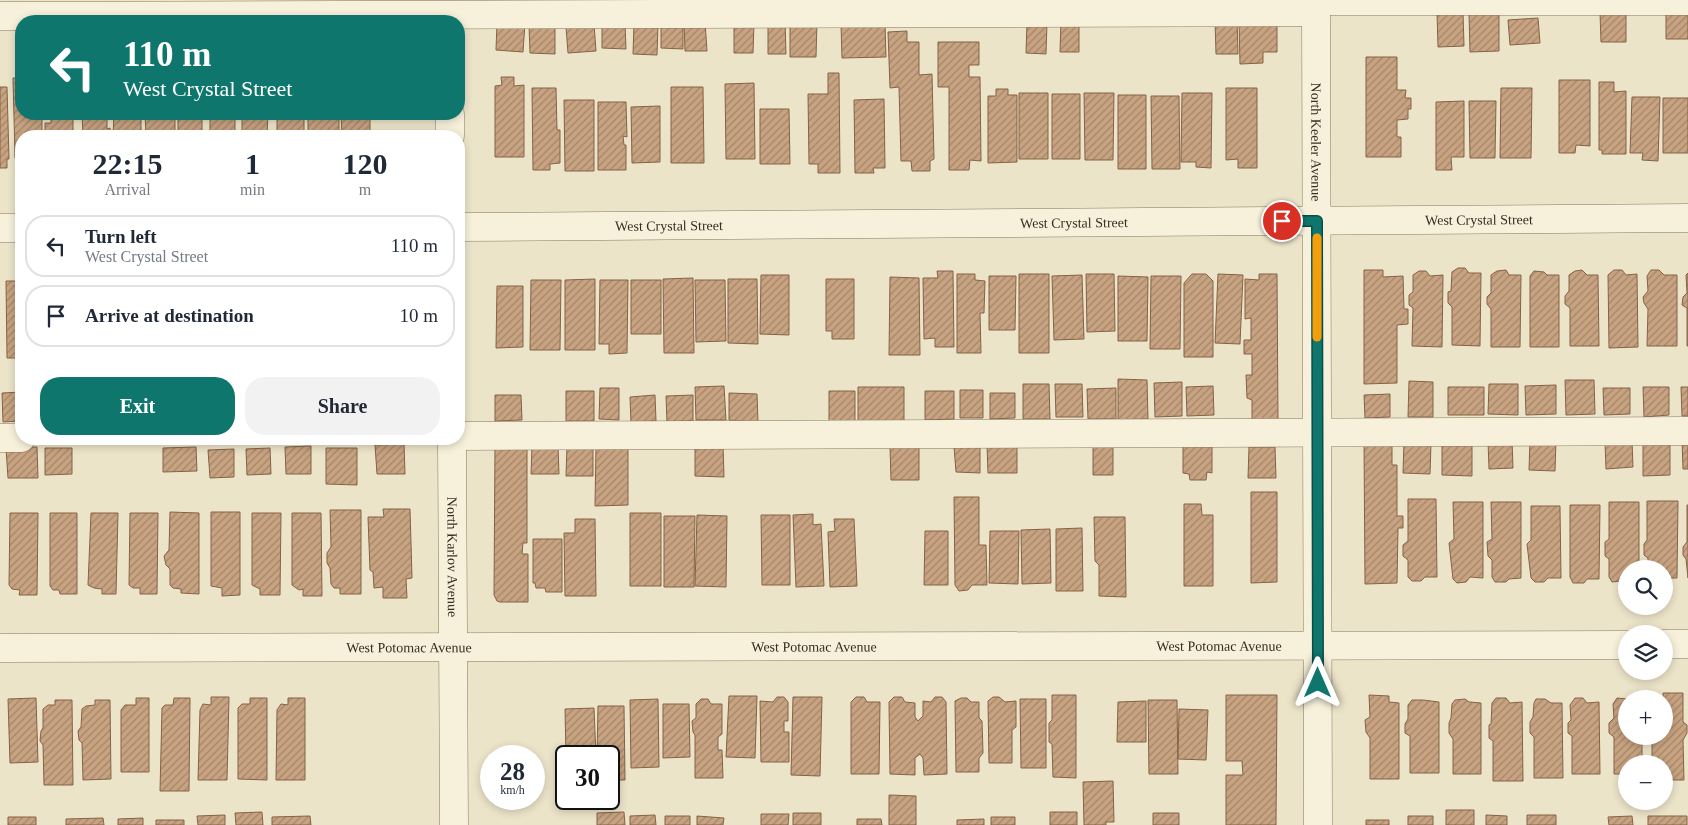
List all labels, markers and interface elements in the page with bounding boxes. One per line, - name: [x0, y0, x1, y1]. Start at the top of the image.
- icon: left: [40, 35, 105, 100]
- text: 110 m: [123, 35, 211, 74]
- text: West Crystal Street: [123, 76, 292, 101]
- street label: North Keeler Avenue: [1308, 83, 1323, 201]
- text: 22:15: [93, 147, 163, 180]
- text: 1: [245, 147, 260, 180]
- text: 120: [342, 147, 387, 180]
- text: Arrival: [104, 181, 151, 198]
- text: min: [240, 181, 265, 198]
- text: m: [359, 181, 371, 198]
- pin: [1261, 200, 1303, 242]
- icon: arrive: [1268, 207, 1296, 235]
- street label: West Crystal Street: [1425, 212, 1533, 228]
- street label: West Crystal Street: [1020, 215, 1128, 231]
- street label: West Crystal Street: [615, 218, 723, 234]
- text: Turn left: [85, 226, 157, 247]
- icon: left: [42, 232, 70, 260]
- text: 110 m: [391, 235, 438, 256]
- text: West Crystal Street: [85, 248, 208, 265]
- icon: arrive: [42, 302, 70, 330]
- text: Arrive at destination: [85, 305, 254, 326]
- text: 10 m: [399, 305, 438, 326]
- button: Exit: [40, 377, 235, 435]
- button: Share: [245, 377, 440, 435]
- street label: North Karlov Avenue: [444, 497, 460, 617]
- map controls: [1618, 560, 1673, 810]
- button: search: [1618, 560, 1673, 615]
- button: layers: [1618, 625, 1673, 680]
- street label: West Potomac Avenue: [751, 639, 877, 655]
- street label: West Potomac Avenue: [1156, 639, 1282, 654]
- street label: West Potomac Avenue: [346, 640, 472, 655]
- position arrow: [1291, 656, 1343, 708]
- button: +: [1618, 690, 1673, 745]
- speed limit sign: 30: [555, 745, 620, 810]
- button: −: [1618, 755, 1673, 810]
- text: 28: [500, 758, 525, 785]
- text: km/h: [500, 783, 525, 797]

